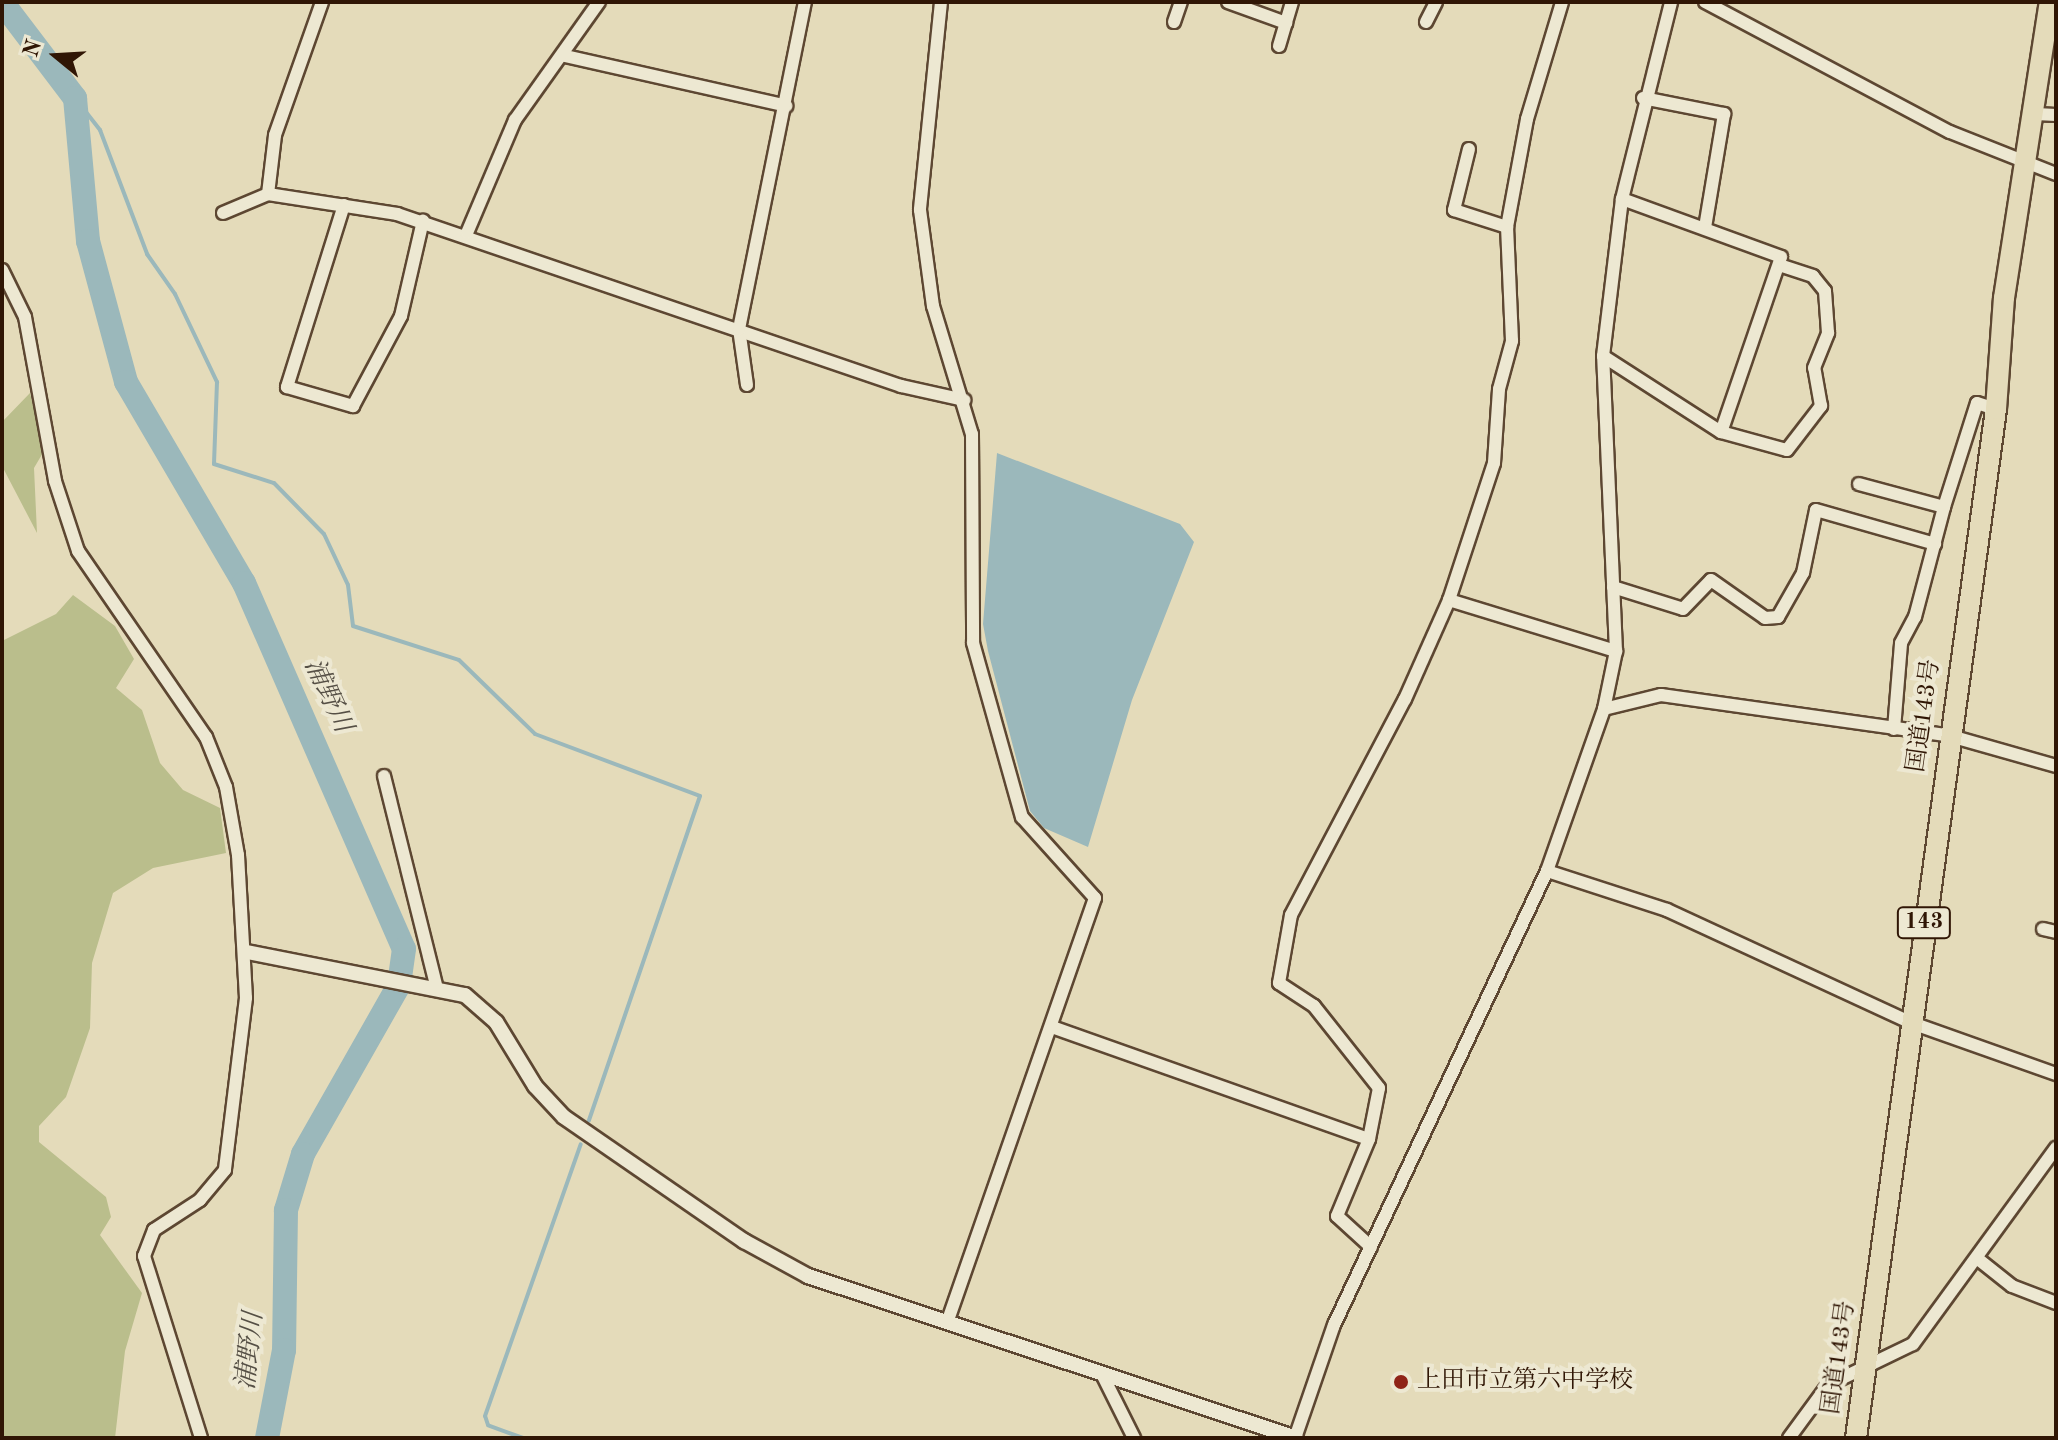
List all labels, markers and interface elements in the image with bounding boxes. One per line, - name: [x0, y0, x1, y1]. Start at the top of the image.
- north arrow: [16, 16, 96, 96]
- text: N: [20, 37, 46, 60]
- water label: 浦野川: [296, 654, 358, 738]
- street label: 国道143号: [1903, 658, 1947, 774]
- road number: 143: [1896, 905, 1952, 941]
- street label: 国道143号: [1818, 1300, 1862, 1416]
- water label: 浦野川: [231, 1311, 271, 1391]
- place label: 上田市立第六中学校: [1417, 1368, 1633, 1396]
- marker: 上田市立第六中学校: [1392, 1373, 1410, 1391]

